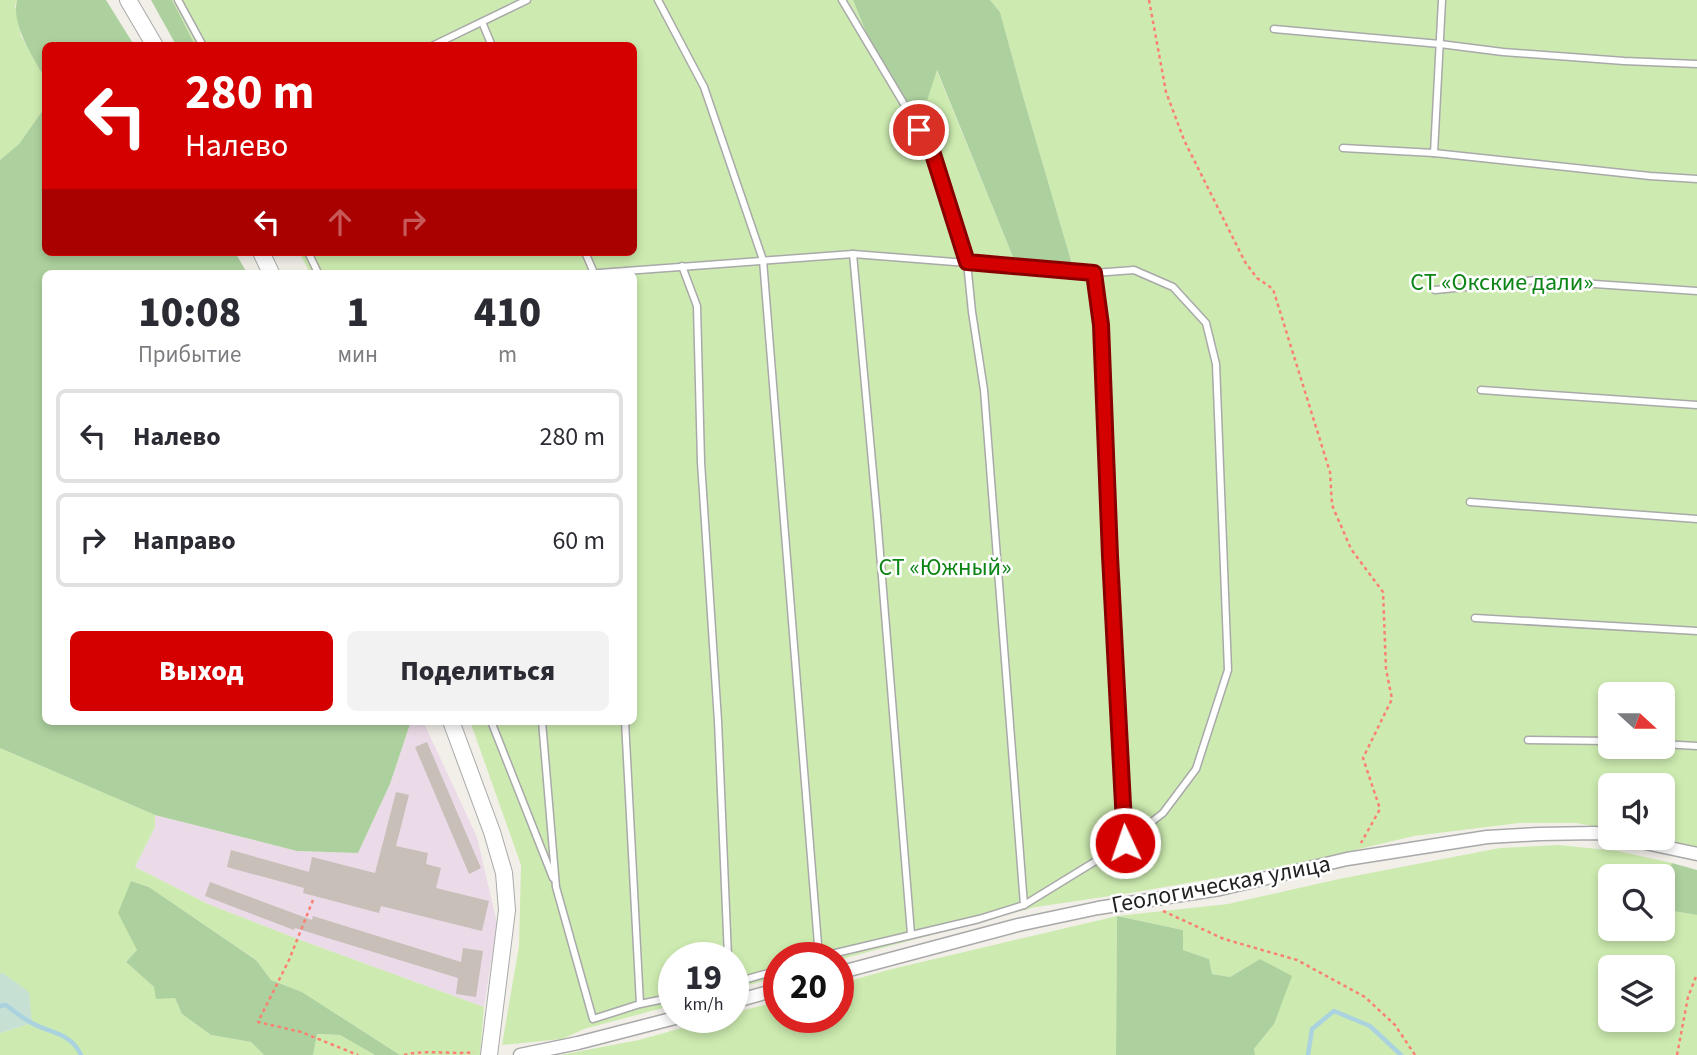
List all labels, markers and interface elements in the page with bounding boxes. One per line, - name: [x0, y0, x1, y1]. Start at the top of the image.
- text: 280 m: [185, 58, 314, 128]
- icon: left: [70, 70, 161, 161]
- pin: [889, 100, 949, 160]
- icon: arrive: [900, 111, 938, 149]
- text: Налево: [185, 123, 288, 169]
- icon: left: [248, 203, 286, 241]
- icon: ahead: [321, 203, 359, 241]
- icon: right: [394, 203, 432, 241]
- park label: СТ «Окские дали»: [1410, 265, 1594, 300]
- text: 10:08: [138, 283, 241, 343]
- text: 1: [346, 283, 369, 343]
- text: 410: [474, 283, 541, 343]
- text: Прибытие: [138, 338, 242, 371]
- text: мин: [337, 338, 378, 371]
- text: m: [498, 338, 517, 371]
- icon: left: [74, 417, 112, 455]
- text: Налево: [133, 418, 221, 455]
- text: 280 m: [539, 418, 605, 455]
- icon: right: [74, 521, 112, 559]
- text: Направо: [133, 522, 236, 559]
- text: 60 m: [552, 522, 605, 559]
- park label: СТ «Южный»: [879, 550, 1011, 585]
- button: Выход: [70, 631, 333, 711]
- button: Поделиться: [347, 631, 609, 711]
- north arrow: [1598, 682, 1675, 760]
- map controls: [1598, 682, 1675, 1032]
- button: sound: [1598, 773, 1675, 850]
- position arrow: [1088, 806, 1162, 880]
- street label: Геологическая улица: [1109, 846, 1334, 923]
- button: search: [1598, 864, 1675, 941]
- speed limit sign: 20: [763, 942, 854, 1033]
- text: 19: [685, 953, 722, 1003]
- button: layers: [1598, 955, 1675, 1032]
- text: km/h: [684, 992, 723, 1017]

